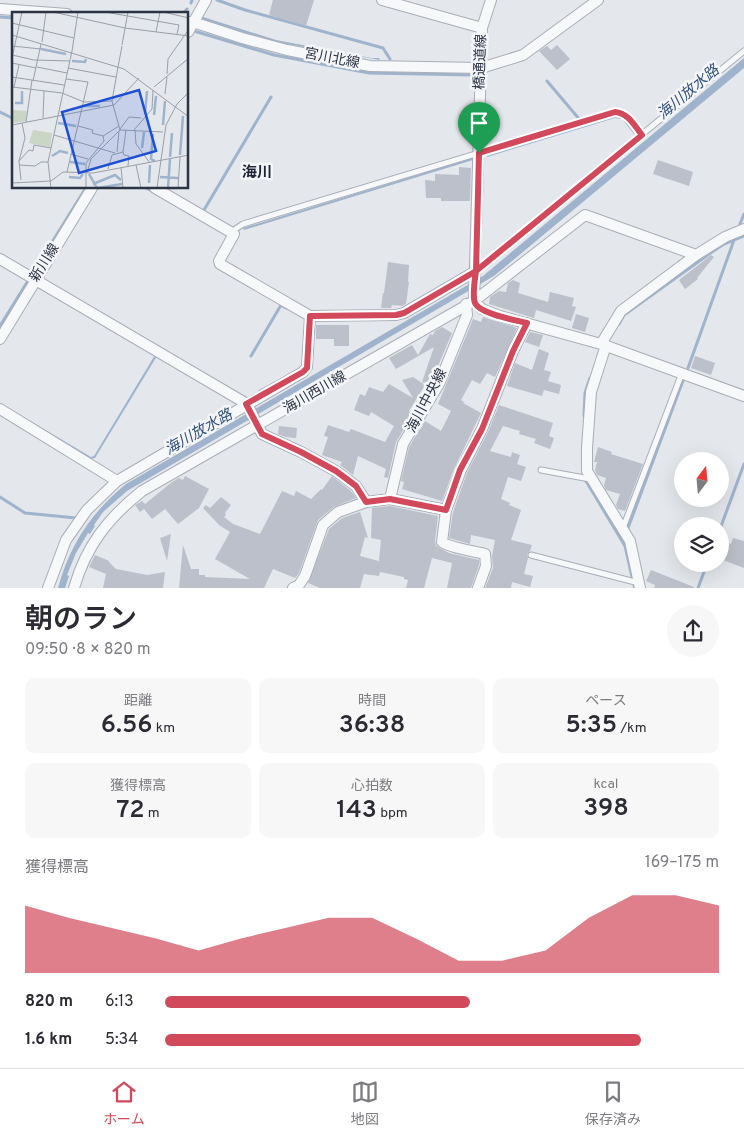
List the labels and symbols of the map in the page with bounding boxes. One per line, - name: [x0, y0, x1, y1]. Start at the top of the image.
- inset map: [12, 12, 189, 189]
- street label: 橋通道線: [472, 34, 490, 90]
- street label: 宮川北線: [303, 44, 361, 73]
- water label: 海川放水路: [654, 60, 725, 124]
- pin: [458, 102, 500, 153]
- district label: 海川: [242, 164, 272, 183]
- street label: 新川線: [27, 241, 63, 285]
- street label: 海川中央線: [403, 366, 451, 436]
- street label: 海川西川線: [280, 368, 350, 418]
- water label: 海川放水路: [162, 405, 238, 460]
- north arrow: [674, 452, 729, 508]

